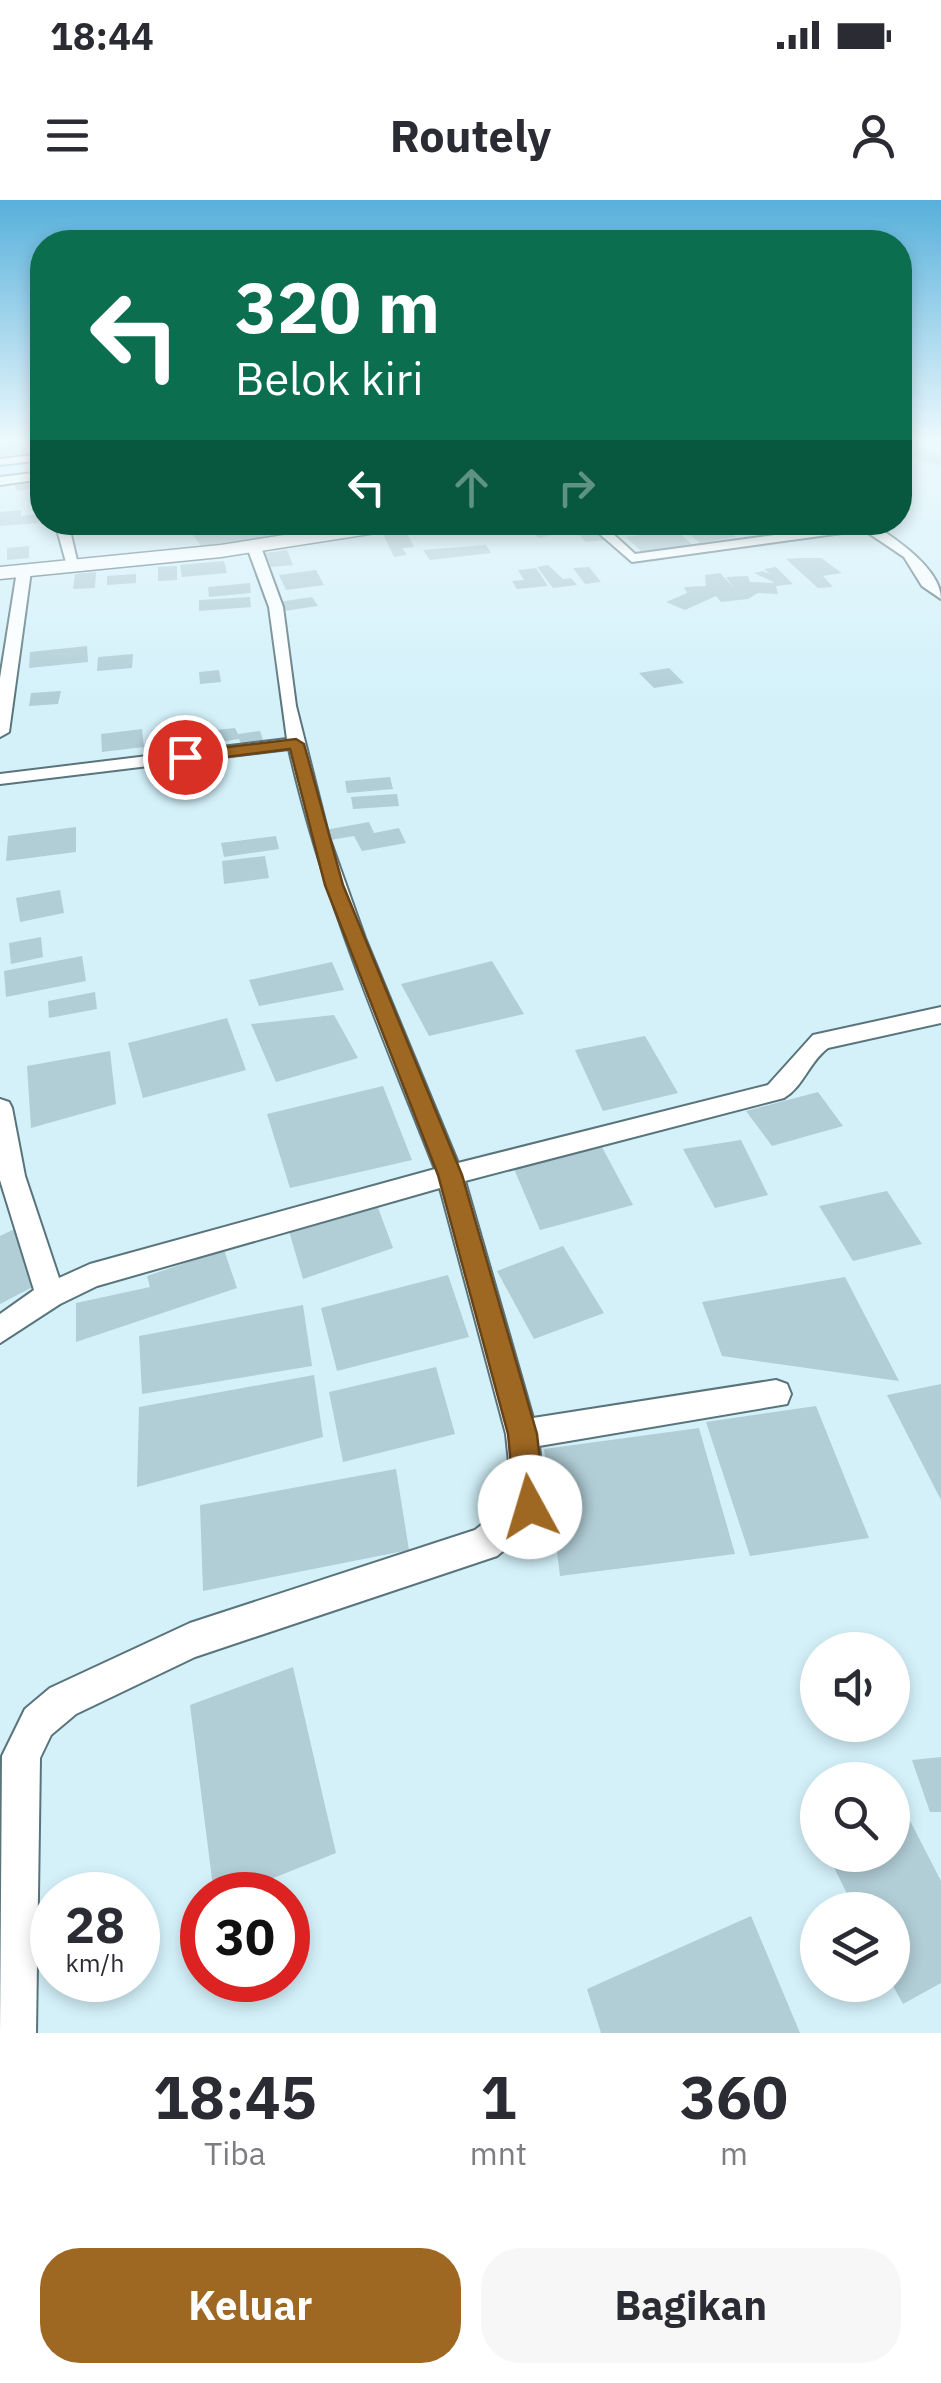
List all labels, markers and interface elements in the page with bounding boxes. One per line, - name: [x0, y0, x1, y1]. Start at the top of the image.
- text: 18:44: [50, 11, 154, 60]
- text: Routely: [390, 106, 551, 164]
- icon: menu: [40, 108, 95, 163]
- icon: person: [846, 108, 901, 163]
- text: 320 m: [235, 261, 440, 352]
- icon: left: [70, 270, 200, 400]
- text: Belok kiri: [235, 349, 424, 407]
- icon: left: [339, 460, 394, 515]
- icon: ahead: [444, 460, 499, 515]
- icon: right: [549, 460, 604, 515]
- pin: [143, 715, 228, 800]
- icon: arrive: [158, 730, 213, 785]
- position arrow: [478, 1455, 582, 1559]
- map controls: [800, 1632, 910, 2002]
- button: sound: [800, 1632, 910, 1742]
- button: search: [800, 1762, 910, 1872]
- speed limit sign: 30: [180, 1872, 310, 2002]
- text: 28: [65, 1892, 125, 1957]
- button: layers: [800, 1892, 910, 2002]
- text: km/h: [66, 1946, 124, 1979]
- text: 18:45: [153, 2057, 317, 2136]
- text: 1: [480, 2057, 516, 2136]
- text: 360: [680, 2057, 788, 2136]
- text: Tiba: [204, 2132, 266, 2174]
- text: mnt: [470, 2132, 527, 2174]
- text: m: [720, 2132, 748, 2174]
- button: Keluar: [40, 2248, 461, 2363]
- button: Bagikan: [481, 2248, 901, 2363]

